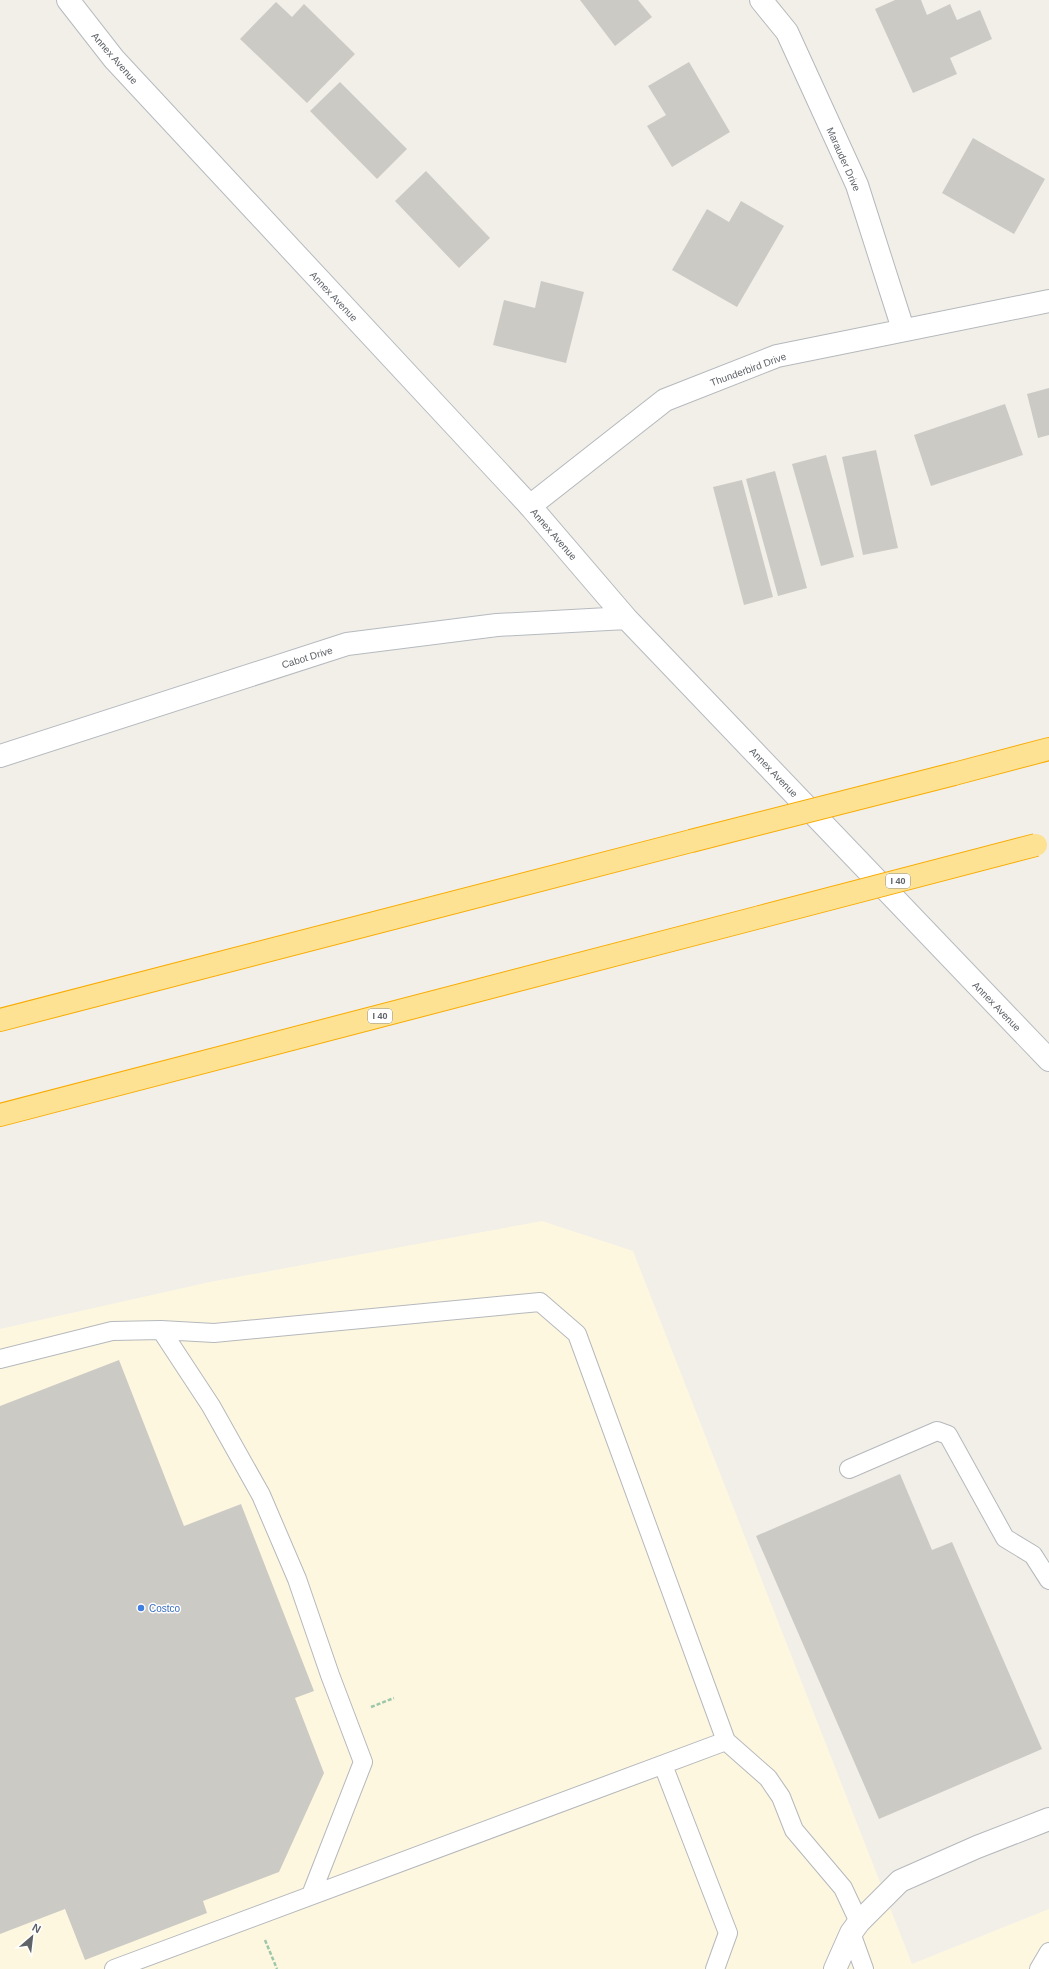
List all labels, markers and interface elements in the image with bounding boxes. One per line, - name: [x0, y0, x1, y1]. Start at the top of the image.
- street label: Annex Avenue: [89, 30, 140, 87]
- street label: Marauder Drive: [825, 125, 863, 193]
- street label: Annex Avenue: [308, 269, 360, 324]
- street label: Thunderbird Drive: [709, 350, 788, 388]
- street label: Annex Avenue: [528, 506, 579, 563]
- street label: Cabot Drive: [280, 644, 334, 670]
- street label: Annex Avenue: [747, 745, 800, 800]
- road number: I 40: [886, 874, 910, 888]
- street label: Annex Avenue: [970, 979, 1023, 1034]
- road number: I 40: [368, 1009, 392, 1023]
- marker: Costco: [136, 1603, 146, 1613]
- place label: Costco: [149, 1603, 181, 1614]
- north arrow: [12, 1917, 52, 1957]
- text: N: [30, 1921, 43, 1935]

